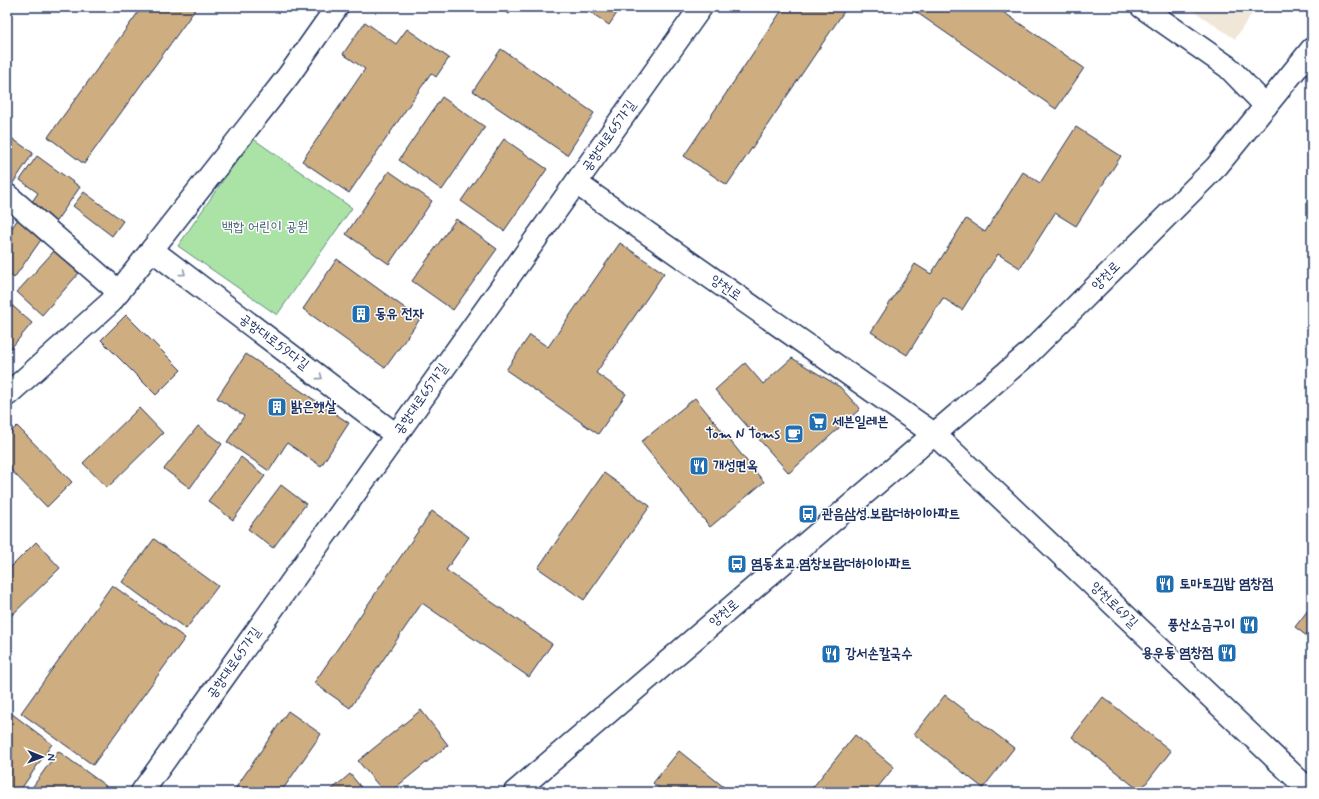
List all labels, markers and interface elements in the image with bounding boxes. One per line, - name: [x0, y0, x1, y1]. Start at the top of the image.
- street label: 공항대로65가길: [578, 96, 641, 175]
- park label: 백합 어린이 공원: [222, 218, 308, 236]
- street label: 양천로: [1088, 258, 1124, 294]
- one-way arrow: [178, 269, 185, 276]
- street label: 양천로: [707, 271, 745, 305]
- building icon: 동유 전자: [350, 303, 372, 325]
- place label: 동유 전자: [375, 305, 425, 323]
- street label: 공항대로59다길: [235, 310, 313, 375]
- street label: 공항대로65가길: [390, 359, 453, 438]
- one-way arrow: [315, 372, 322, 379]
- building icon: 밝은햇살: [266, 396, 288, 418]
- place label: 밝은햇살: [291, 398, 337, 416]
- supermarket icon: 세븐일레븐: [807, 411, 829, 433]
- place label: 세븐일레븐: [832, 413, 889, 431]
- cafe icon: Tom N Toms: [783, 423, 805, 445]
- place label: Tom N Toms: [706, 425, 780, 443]
- restaurant icon: 개성면옥: [688, 455, 710, 477]
- place label: 개성면옥: [713, 457, 758, 475]
- bus stop icon: 관음삼성.보람더하이아파트: [797, 503, 819, 525]
- place label: 관음삼성.보람더하이아파트: [822, 505, 960, 523]
- bus stop icon: 염동초교.염창보람더하이아파트: [726, 553, 748, 575]
- place label: 염동초교.염창보람더하이아파트: [751, 555, 912, 573]
- restaurant icon: 토마토김밥 염창점: [1154, 573, 1176, 595]
- place label: 토마토김밥 염창점: [1179, 575, 1274, 593]
- street label: 양천로69길: [1086, 578, 1142, 633]
- street label: 양천로: [705, 595, 743, 631]
- restaurant icon: 풍산소금구이: [1238, 614, 1260, 636]
- place label: 풍산소금구이: [1167, 616, 1235, 634]
- street label: 공항대로65가길: [203, 623, 266, 702]
- restaurant icon: 용우동 염창점: [1216, 642, 1238, 664]
- restaurant icon: 강서손칼국수: [820, 643, 842, 665]
- place label: 용우동 염창점: [1142, 644, 1214, 662]
- place label: 강서손칼국수: [845, 645, 913, 663]
- north arrow: [22, 737, 62, 777]
- text: N: [44, 753, 58, 761]

